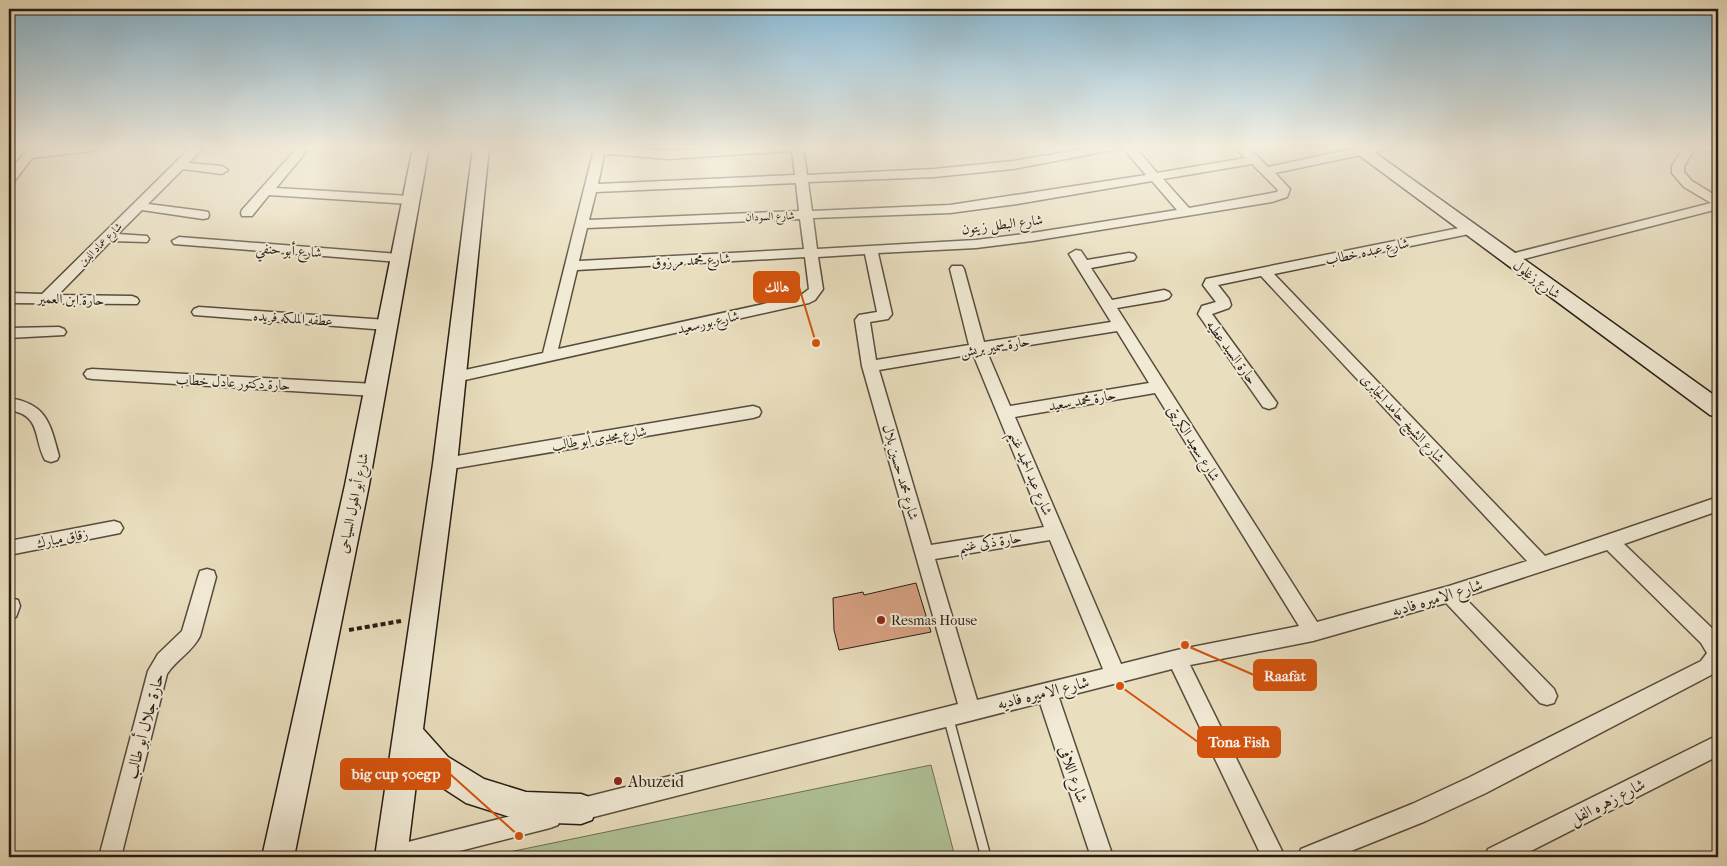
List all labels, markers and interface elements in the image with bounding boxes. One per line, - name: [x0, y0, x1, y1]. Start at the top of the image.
- street label: شارع السودان: [745, 209, 795, 227]
- street label: شارع البطل زيتون: [960, 211, 1044, 241]
- street label: شارع عماد الدين: [76, 220, 127, 271]
- street label: شارع عبده خطاب: [1324, 234, 1411, 272]
- street label: شارع أبو حنفي: [255, 238, 323, 266]
- street label: شارع محمد مرزوق: [651, 250, 731, 274]
- street label: شارع زغلول: [1508, 256, 1564, 305]
- callout: هالك: [754, 272, 799, 302]
- text: هالك: [764, 278, 790, 296]
- street label: حارة ابن العمير: [35, 290, 105, 309]
- street label: عطفه الملكه فريده: [253, 307, 333, 330]
- street label: شارع بورسعيد: [675, 307, 742, 341]
- street label: حارة السيد عطيه: [1203, 317, 1261, 388]
- street label: حارة سمير بريش: [959, 333, 1031, 361]
- street label: شارع الشيخ حامد الجابرى: [1354, 370, 1448, 469]
- street label: حارة دكتور عادل خطاب: [175, 371, 291, 394]
- street label: حارة محمد سعيد: [1047, 386, 1117, 415]
- street label: شارع سعيد الكريتى: [1161, 402, 1224, 486]
- street label: شارع مجدى أبو طالب: [550, 421, 648, 457]
- street label: شارع محمد حسين بلال: [876, 422, 922, 523]
- street label: شارع عبد الحميد غنيم: [1001, 428, 1056, 520]
- street label: شارع أبو الهول السياحى: [333, 451, 375, 556]
- street label: زقاق مبارك: [35, 525, 89, 552]
- street label: حارة ذكى غنيم: [957, 528, 1024, 561]
- street label: شارع الاميره فاديه: [1389, 575, 1486, 624]
- place label: Resmas House: [891, 612, 977, 629]
- marker: Resmas House: [875, 614, 887, 626]
- callout: Raafat: [1254, 660, 1316, 690]
- text: Raafat: [1264, 667, 1307, 685]
- street label: حارة جلال أبو طالب: [119, 671, 169, 781]
- street label: شارع الاميره فاديه: [995, 672, 1092, 717]
- callout: Tona Fish: [1198, 727, 1280, 757]
- text: Tona Fish: [1207, 733, 1270, 751]
- street label: شارع اللافى: [1051, 743, 1092, 807]
- callout: big cup 50egp: [341, 759, 450, 789]
- text: big cup 50egp: [351, 765, 440, 783]
- place label: Abuzeid: [627, 772, 684, 791]
- street label: شارع زهره الفل: [1566, 774, 1650, 832]
- marker: Abuzeid: [612, 775, 624, 787]

